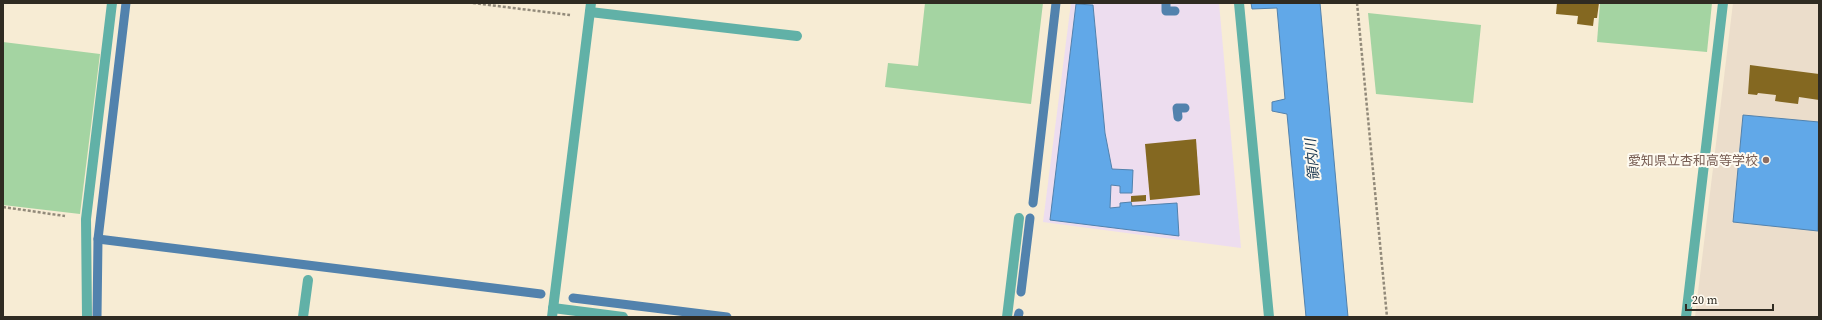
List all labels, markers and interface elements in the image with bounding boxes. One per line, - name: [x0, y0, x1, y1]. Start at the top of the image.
- water label: 領内川: [1300, 136, 1324, 182]
- place label: 愛知県立杏和高等学校: [1628, 152, 1758, 169]
- marker: 愛知県立杏和高等学校: [1761, 155, 1771, 165]
- scale bar: [1686, 286, 1773, 312]
- text: 20 m: [1692, 292, 1718, 308]

